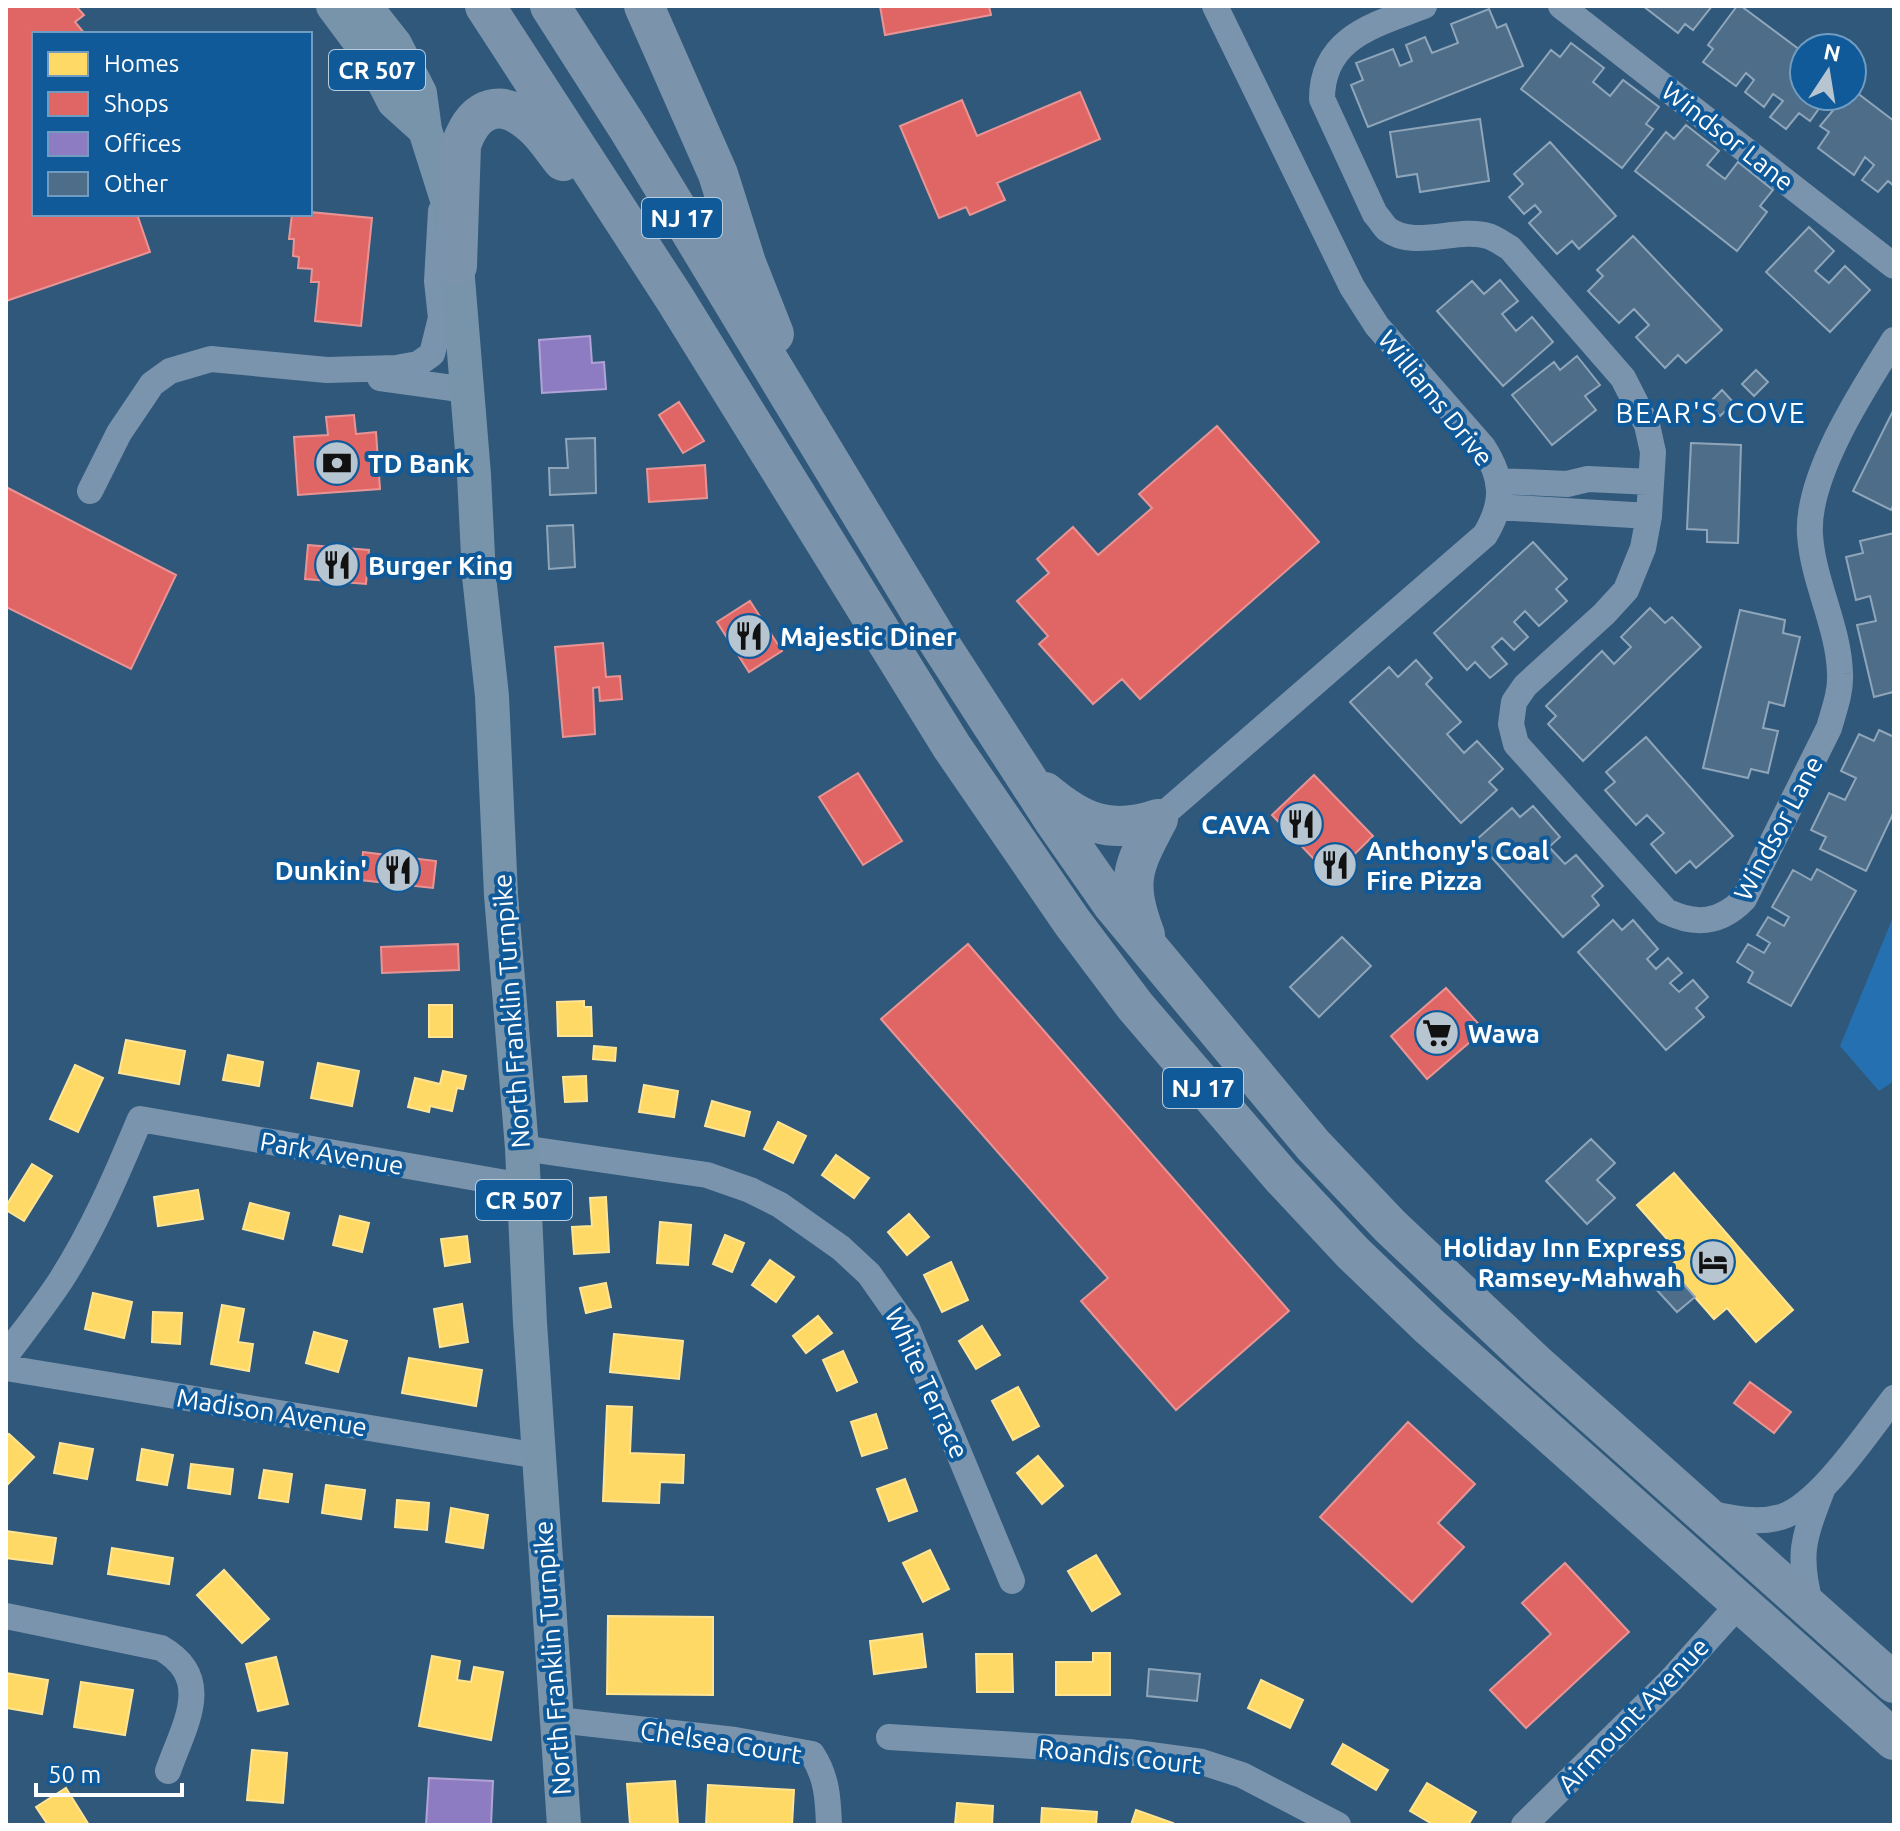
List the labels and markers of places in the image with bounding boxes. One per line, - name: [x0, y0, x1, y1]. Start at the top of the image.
- bank icon: TD Bank: [313, 439, 361, 487]
- place label: TD Bank: [368, 449, 470, 478]
- restaurant icon: Burger King: [313, 541, 361, 589]
- place label: Burger King: [368, 551, 513, 580]
- restaurant icon: Majestic Diner: [725, 612, 773, 660]
- place label: Majestic Diner: [780, 622, 957, 651]
- restaurant icon: CAVA: [1277, 800, 1325, 848]
- place label: CAVA: [1201, 810, 1271, 839]
- place label: Anthony's Coal Fire Pizza: [1366, 836, 1549, 895]
- restaurant icon: Anthony's Coal Fire Pizza: [1311, 841, 1359, 889]
- restaurant icon: Dunkin': [374, 846, 422, 894]
- place label: Dunkin': [275, 856, 367, 885]
- supermarket icon: Wawa: [1413, 1009, 1461, 1057]
- place label: Wawa: [1468, 1019, 1540, 1048]
- place label: Holiday Inn Express Ramsey-Mahwah: [1443, 1233, 1682, 1292]
- hotel icon: Holiday Inn Express Ramsey-Mahwah: [1689, 1238, 1737, 1286]

